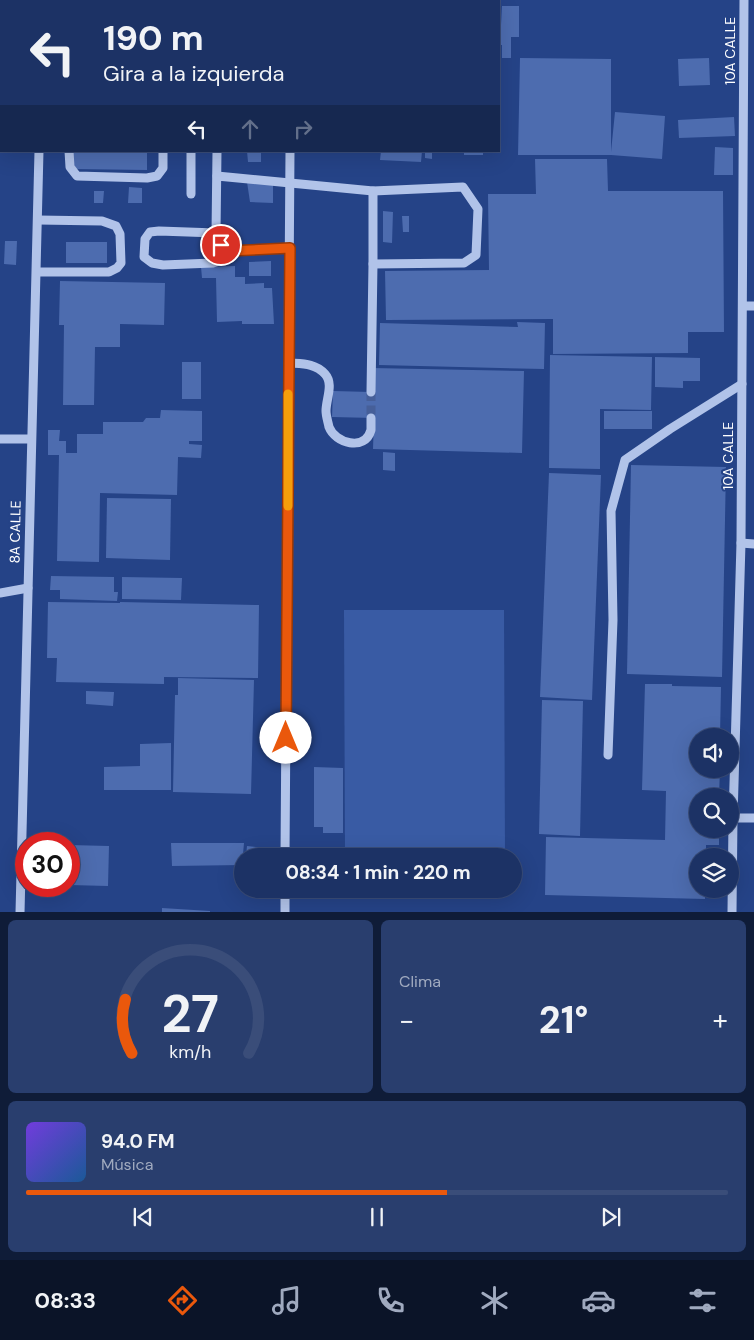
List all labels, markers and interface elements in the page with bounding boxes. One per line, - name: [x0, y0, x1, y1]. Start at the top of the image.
- text: 190 m: [103, 15, 204, 61]
- street label: 10A CALLE: [721, 17, 739, 85]
- icon: left: [20, 20, 85, 85]
- text: Gira a la izquierda: [103, 59, 284, 88]
- icon: left: [183, 115, 211, 143]
- icon: ahead: [236, 115, 264, 143]
- icon: right: [289, 115, 317, 143]
- pin: [200, 224, 242, 266]
- icon: arrive: [207, 231, 235, 259]
- street label: 10A CALLE: [719, 422, 737, 490]
- street label: 8A CALLE: [5, 500, 25, 564]
- position arrow: [259, 711, 311, 763]
- map controls: [689, 728, 739, 898]
- button: sound: [689, 728, 739, 778]
- button: search: [689, 788, 739, 838]
- speed limit sign: 30: [15, 832, 80, 897]
- button: layers: [689, 848, 739, 898]
- text: 08:34 · 1 min · 220 m: [285, 860, 471, 885]
- text: Clima: [399, 971, 441, 992]
- text: 27: [162, 980, 219, 1048]
- text: 21°: [539, 995, 588, 1045]
- text: −: [399, 1002, 414, 1039]
- text: +: [713, 1002, 728, 1039]
- text: km/h: [169, 1040, 212, 1064]
- text: 94.0 FM: [101, 1129, 175, 1154]
- text: Música: [101, 1154, 153, 1175]
- icon: previous: [129, 1203, 157, 1231]
- icon: pause: [363, 1203, 391, 1231]
- icon: next: [597, 1203, 625, 1231]
- icon: directions: [165, 1283, 200, 1318]
- icon: music: [269, 1283, 304, 1318]
- icon: phone: [373, 1283, 408, 1318]
- icon: climate: [477, 1283, 512, 1318]
- icon: car: [581, 1283, 616, 1318]
- icon: filters: [685, 1283, 720, 1318]
- text: 08:33: [34, 1286, 96, 1315]

